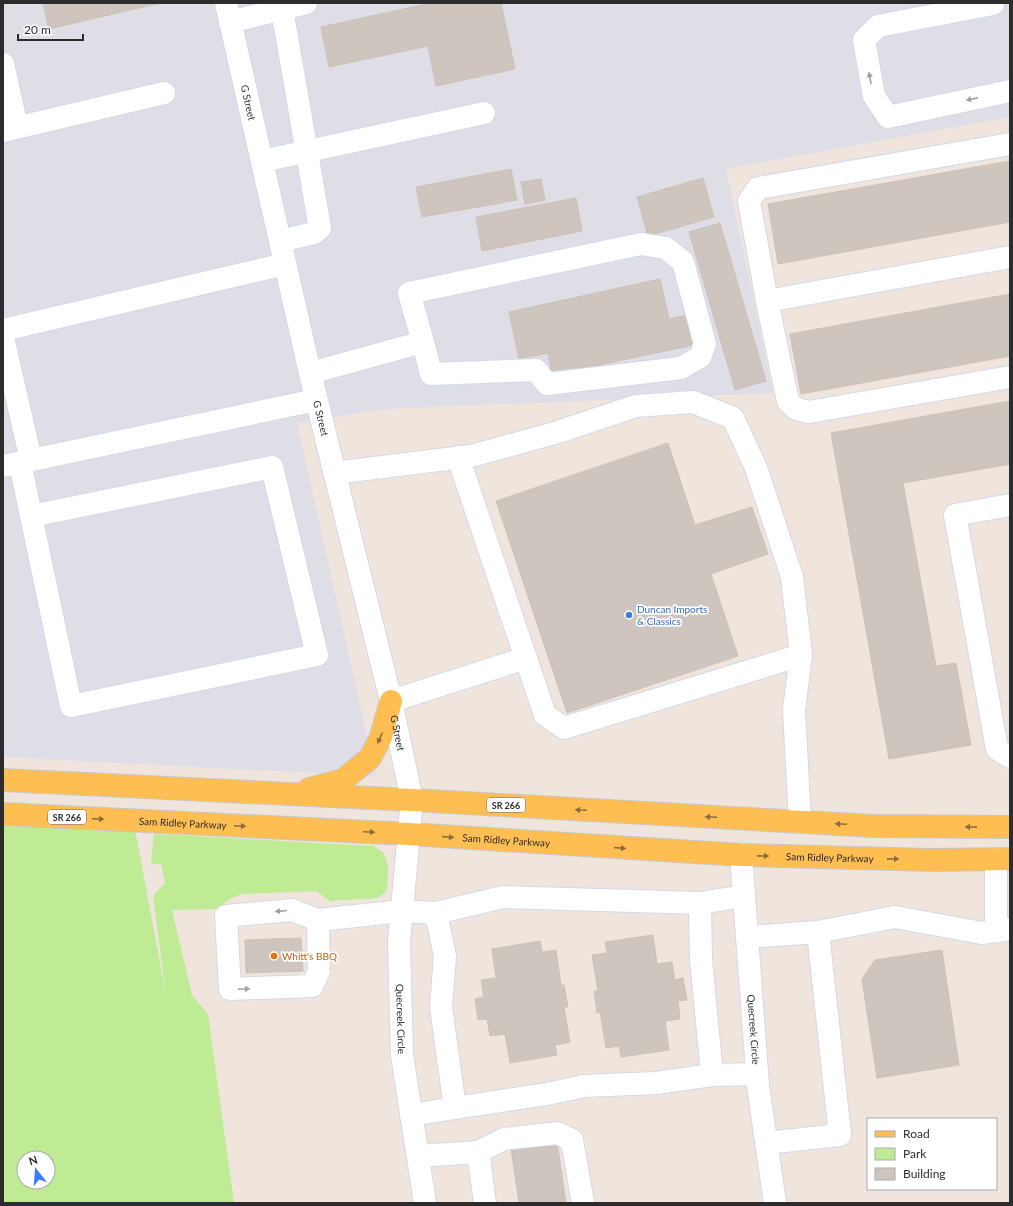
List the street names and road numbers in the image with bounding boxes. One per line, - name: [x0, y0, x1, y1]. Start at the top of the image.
- street label: G Street: [239, 83, 259, 122]
- street label: G Street: [311, 399, 331, 438]
- street label: G Street: [388, 714, 408, 752]
- road number: SR 266: [487, 798, 525, 812]
- road number: SR 266: [48, 810, 86, 824]
- street label: Sam Ridley Parkway: [139, 815, 228, 831]
- street label: Sam Ridley Parkway: [462, 831, 551, 849]
- street label: Sam Ridley Parkway: [786, 850, 875, 865]
- street label: Quecreek Circle: [394, 984, 408, 1054]
- street label: Quecreek Circle: [745, 994, 762, 1065]

